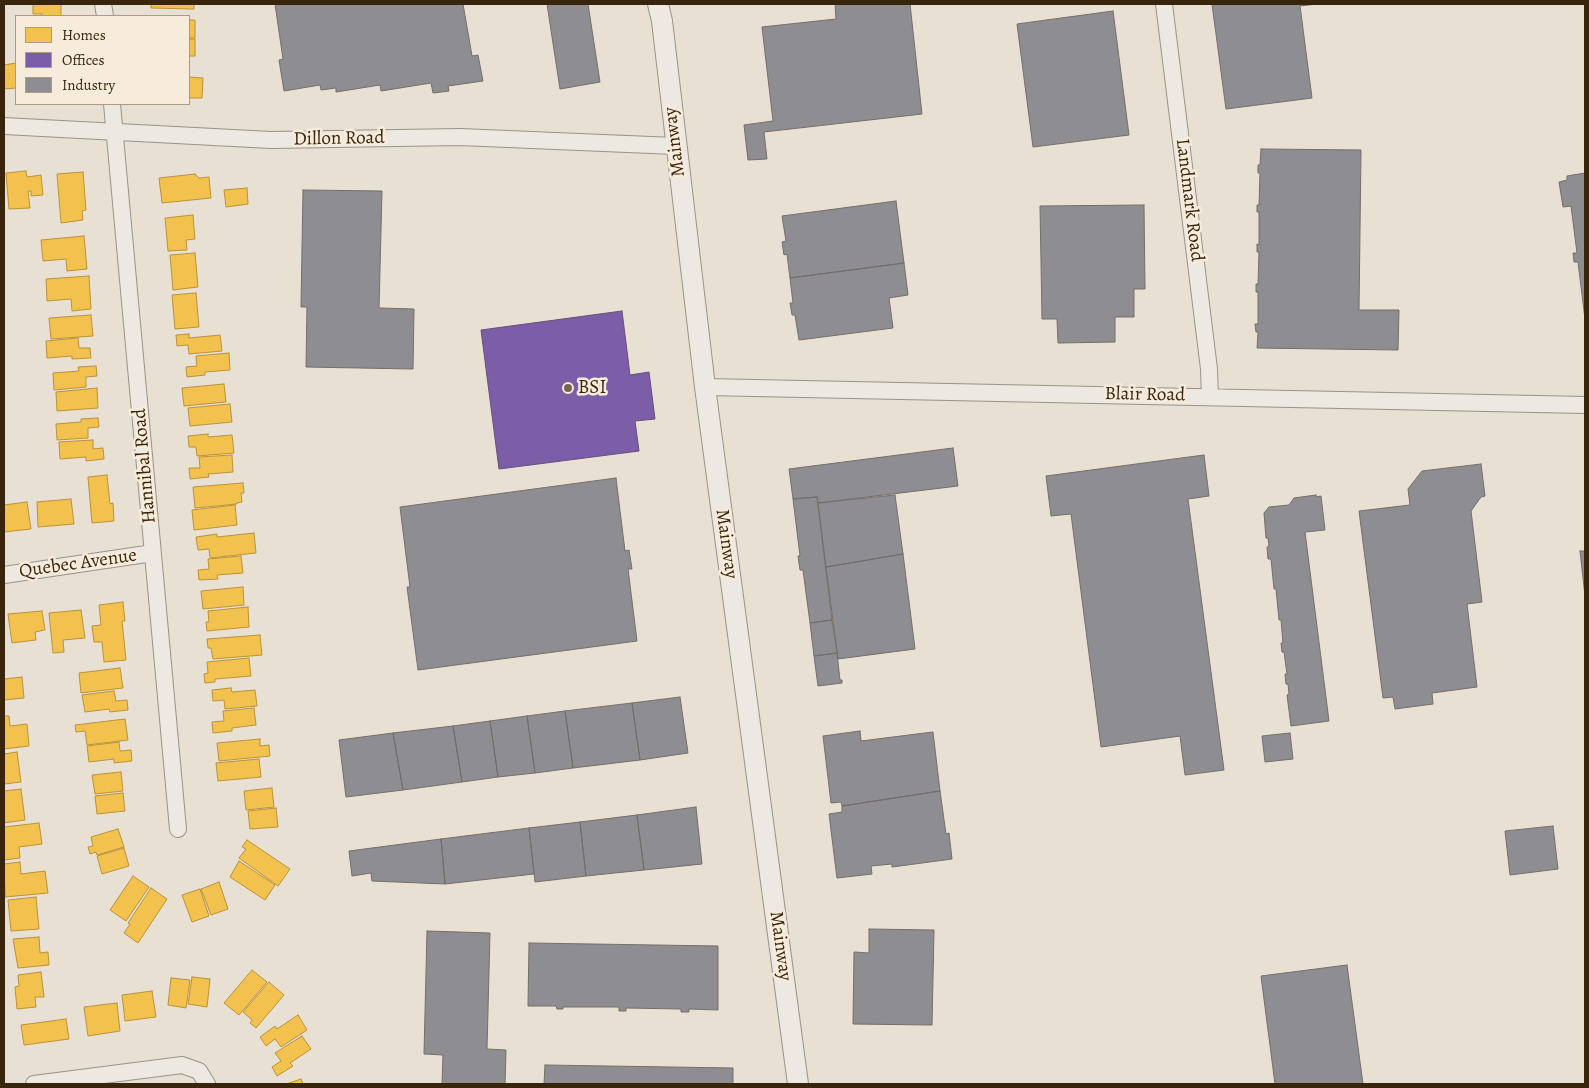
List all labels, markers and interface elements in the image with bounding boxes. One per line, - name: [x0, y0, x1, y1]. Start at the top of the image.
- legend: [15, 15, 190, 105]
- text: Homes: [62, 25, 106, 45]
- text: Offices: [62, 50, 105, 70]
- text: Industry: [62, 75, 115, 95]
- street label: Mainway: [659, 106, 691, 178]
- street label: Dillon Road: [293, 127, 385, 151]
- street label: Landmark Road: [1170, 137, 1208, 263]
- place label: BSI: [578, 377, 606, 399]
- marker: BSI: [562, 382, 574, 394]
- street label: Blair Road: [1104, 383, 1186, 407]
- street label: Hannibal Road: [129, 408, 161, 524]
- street label: Mainway: [710, 508, 742, 580]
- street label: Quebec Avenue: [18, 544, 138, 584]
- street label: Mainway: [764, 910, 796, 982]

